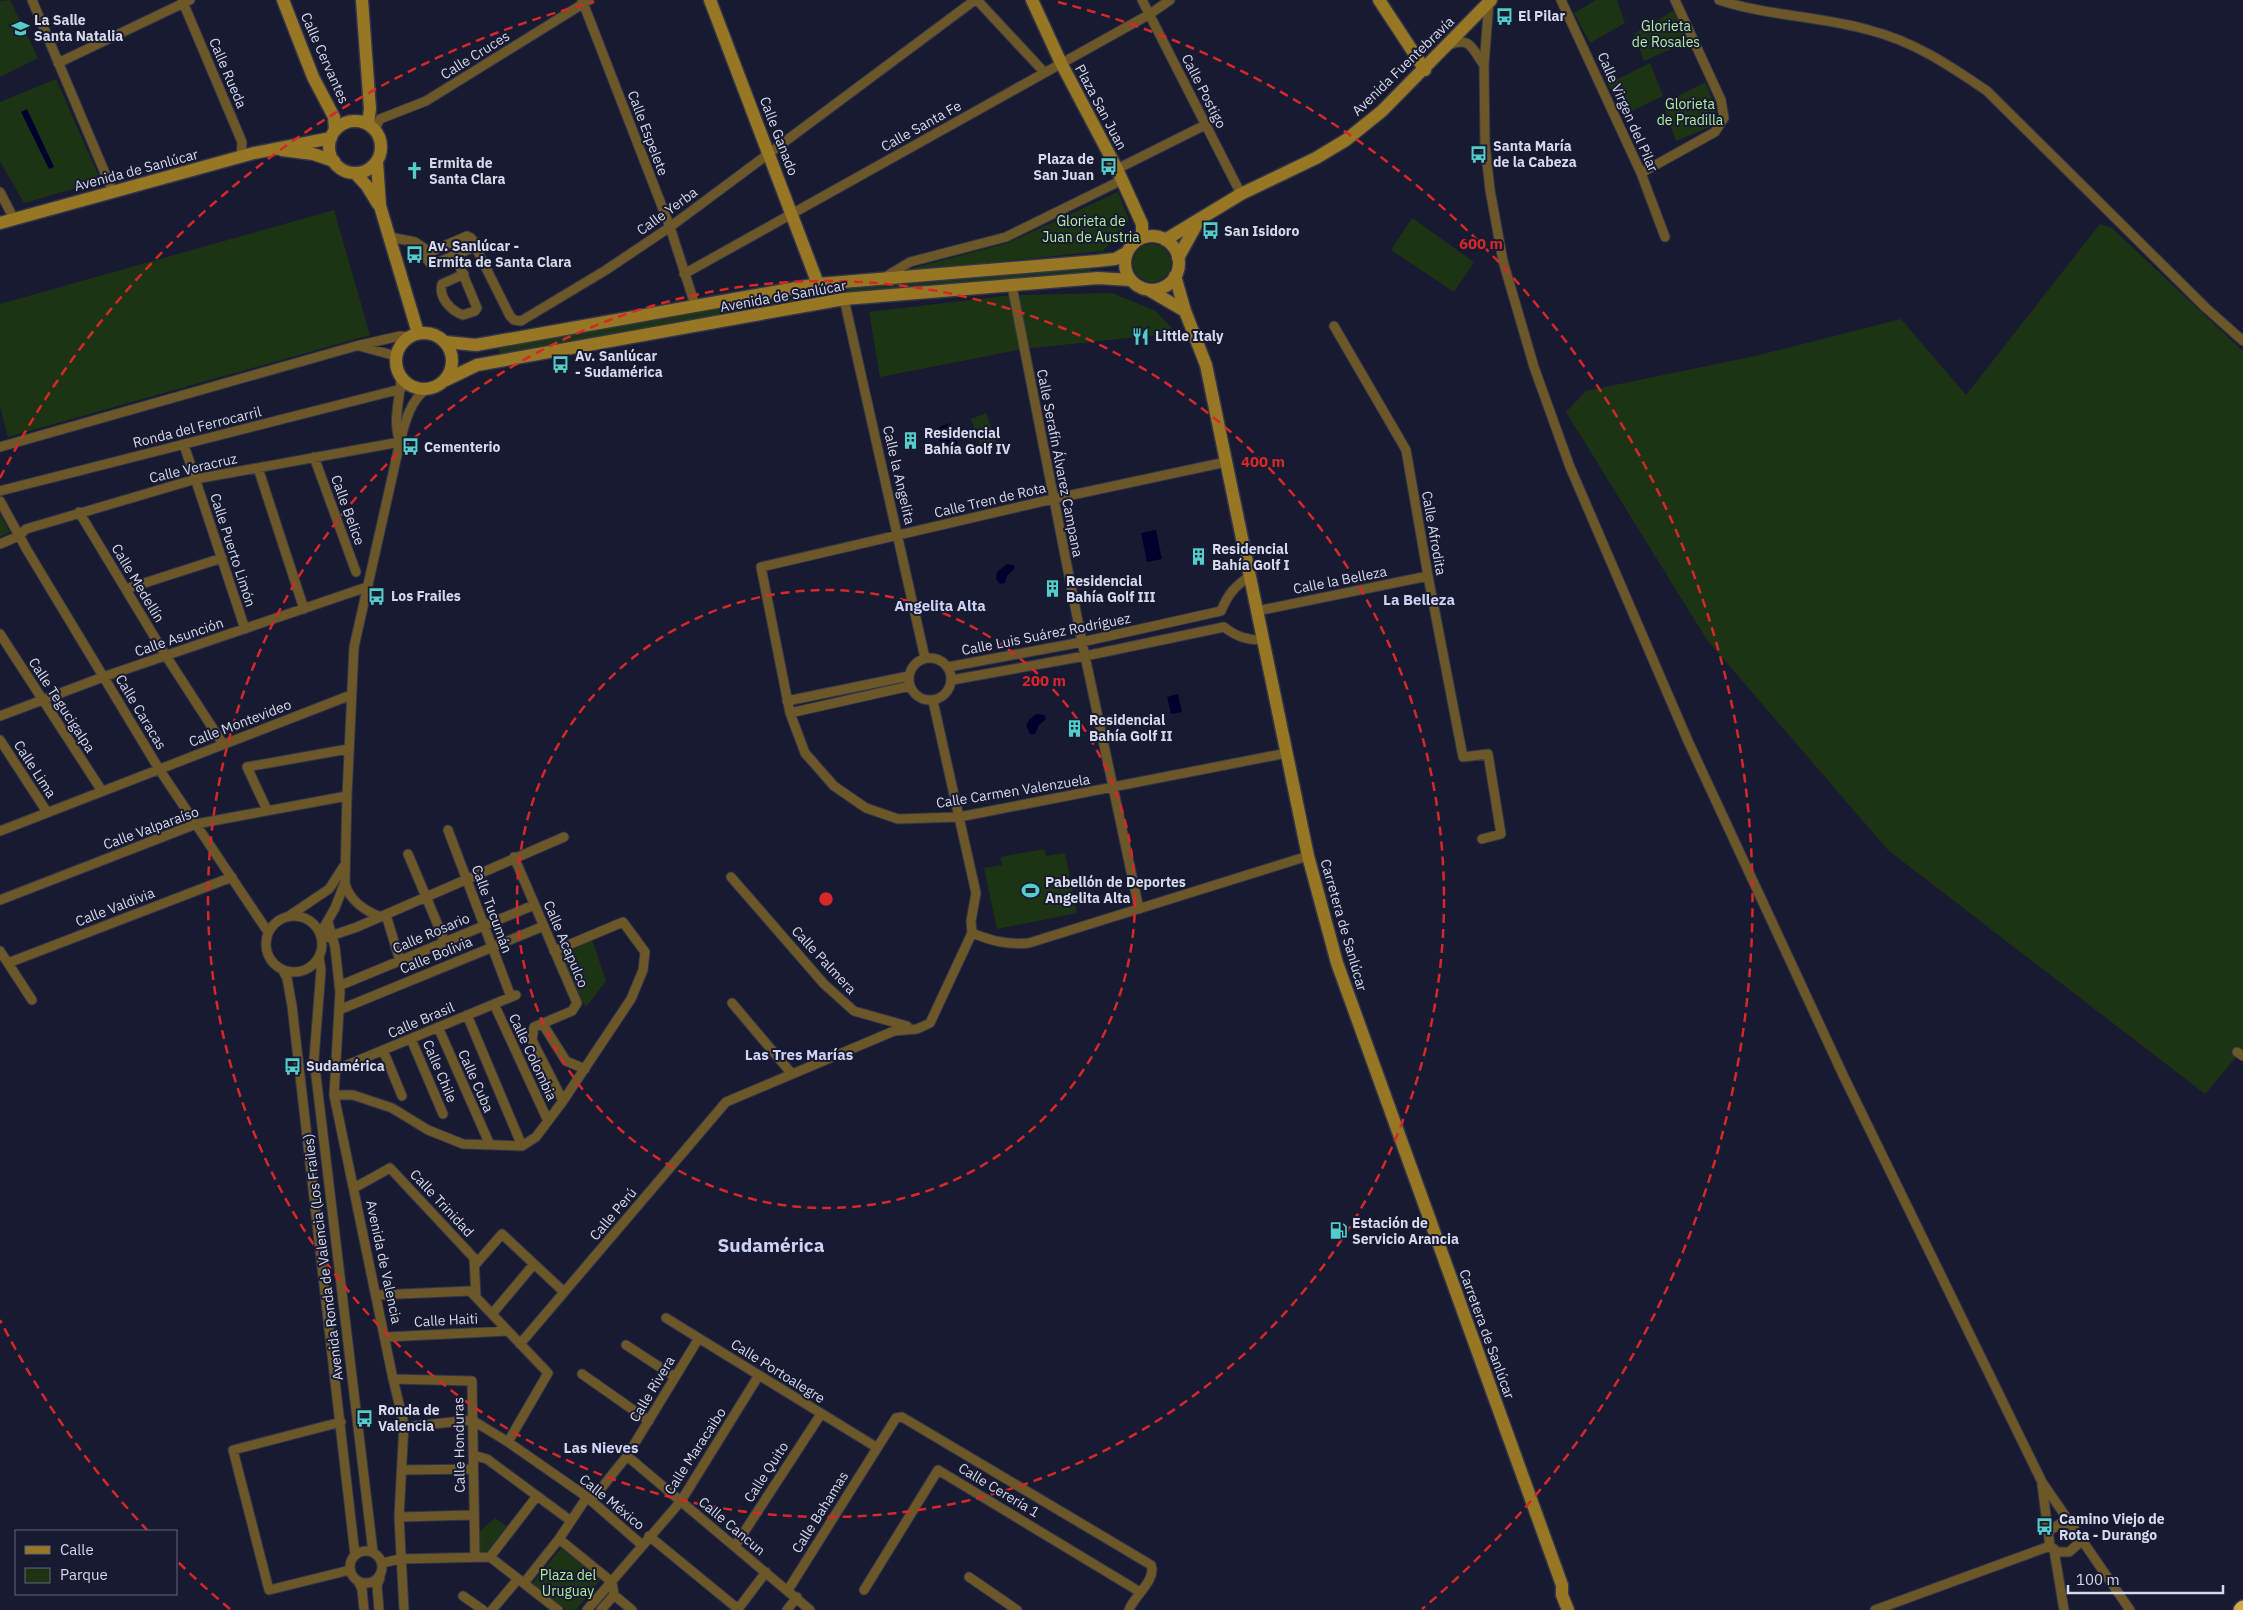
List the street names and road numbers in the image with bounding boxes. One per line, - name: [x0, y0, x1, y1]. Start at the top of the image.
- street label: Calle Cervantes: [297, 10, 353, 107]
- street label: Avenida Fuentebravía: [1348, 12, 1458, 120]
- street label: Calle Cruces: [437, 27, 513, 83]
- street label: Calle Rueda: [205, 35, 251, 111]
- street label: Calle Virgen del Pilar: [1594, 49, 1662, 175]
- street label: Calle Postigo: [1178, 51, 1230, 131]
- street label: Plaza San Juan: [1071, 61, 1131, 153]
- street label: Calle Espelete: [624, 88, 673, 178]
- street label: Calle Ganado: [756, 94, 802, 178]
- street label: Calle Santa Fe: [878, 96, 965, 155]
- street label: Avenida de Sanlúcar: [72, 145, 200, 195]
- street label: Calle Yerba: [633, 183, 701, 239]
- street label: Avenida de Sanlúcar: [719, 276, 847, 316]
- street label: Calle Serafín Álvarez Campana: [1033, 367, 1088, 559]
- street label: Ronda del Ferrocarril: [131, 402, 263, 452]
- street label: Calle la Angelita: [879, 424, 919, 527]
- street label: Calle Veracruz: [147, 449, 239, 487]
- street label: Calle Belice: [327, 472, 369, 548]
- street label: Calle Tren de Rota: [932, 478, 1048, 522]
- street label: Calle Afrodita: [1418, 490, 1450, 577]
- street label: Calle Puerto Limón: [206, 491, 260, 609]
- street label: Calle Medellín: [107, 540, 169, 626]
- street label: Calle la Belleza: [1292, 562, 1389, 598]
- street label: Calle Luis Suárez Rodríguez: [960, 609, 1133, 659]
- street label: Calle Asunción: [132, 613, 226, 661]
- street label: Calle Tegucigalpa: [25, 654, 100, 756]
- street label: Calle Caracas: [111, 671, 171, 753]
- street label: Calle Montevideo: [186, 695, 294, 751]
- street label: Calle Lima: [10, 737, 61, 802]
- street label: Calle Carmen Valenzuela: [935, 770, 1092, 812]
- street label: Calle Valparaíso: [101, 802, 201, 854]
- street label: Carretera de Sanlúcar: [1317, 857, 1371, 993]
- street label: Calle Tucumán: [468, 862, 516, 956]
- street label: Calle Valdivia: [73, 883, 158, 930]
- street label: Calle Acapulco: [540, 898, 592, 990]
- street label: Calle Rosario: [390, 909, 472, 957]
- street label: Calle Palmera: [788, 922, 861, 998]
- street label: Calle Bolivia: [397, 932, 475, 978]
- street label: Calle Brasil: [385, 998, 457, 1042]
- street label: Calle Colombia: [505, 1011, 561, 1104]
- street label: Calle Chile: [419, 1037, 461, 1105]
- street label: Calle Cuba: [454, 1047, 498, 1116]
- street label: Avenida Ronda de Valencia (Los Frailes): [299, 1133, 347, 1381]
- street label: Calle Trinidad: [406, 1165, 478, 1241]
- street label: Calle Perú: [586, 1184, 640, 1244]
- street label: Avenida de Valencia: [362, 1199, 406, 1326]
- street label: Carretera de Sanlúcar: [1455, 1267, 1519, 1401]
- street label: Calle Haiti: [414, 1309, 478, 1331]
- street label: Calle Portoalegre: [728, 1335, 829, 1407]
- street label: Calle Rivera: [625, 1352, 679, 1425]
- street label: Calle Honduras: [449, 1397, 469, 1493]
- street label: Calle Maracaibo: [660, 1404, 730, 1498]
- street label: Calle Quito: [740, 1438, 792, 1506]
- street label: Calle Cerería 1: [955, 1459, 1043, 1521]
- street label: Calle Bahamas: [788, 1468, 852, 1556]
- street label: Calle México: [576, 1470, 648, 1534]
- street label: Calle Cancun: [695, 1493, 769, 1559]

